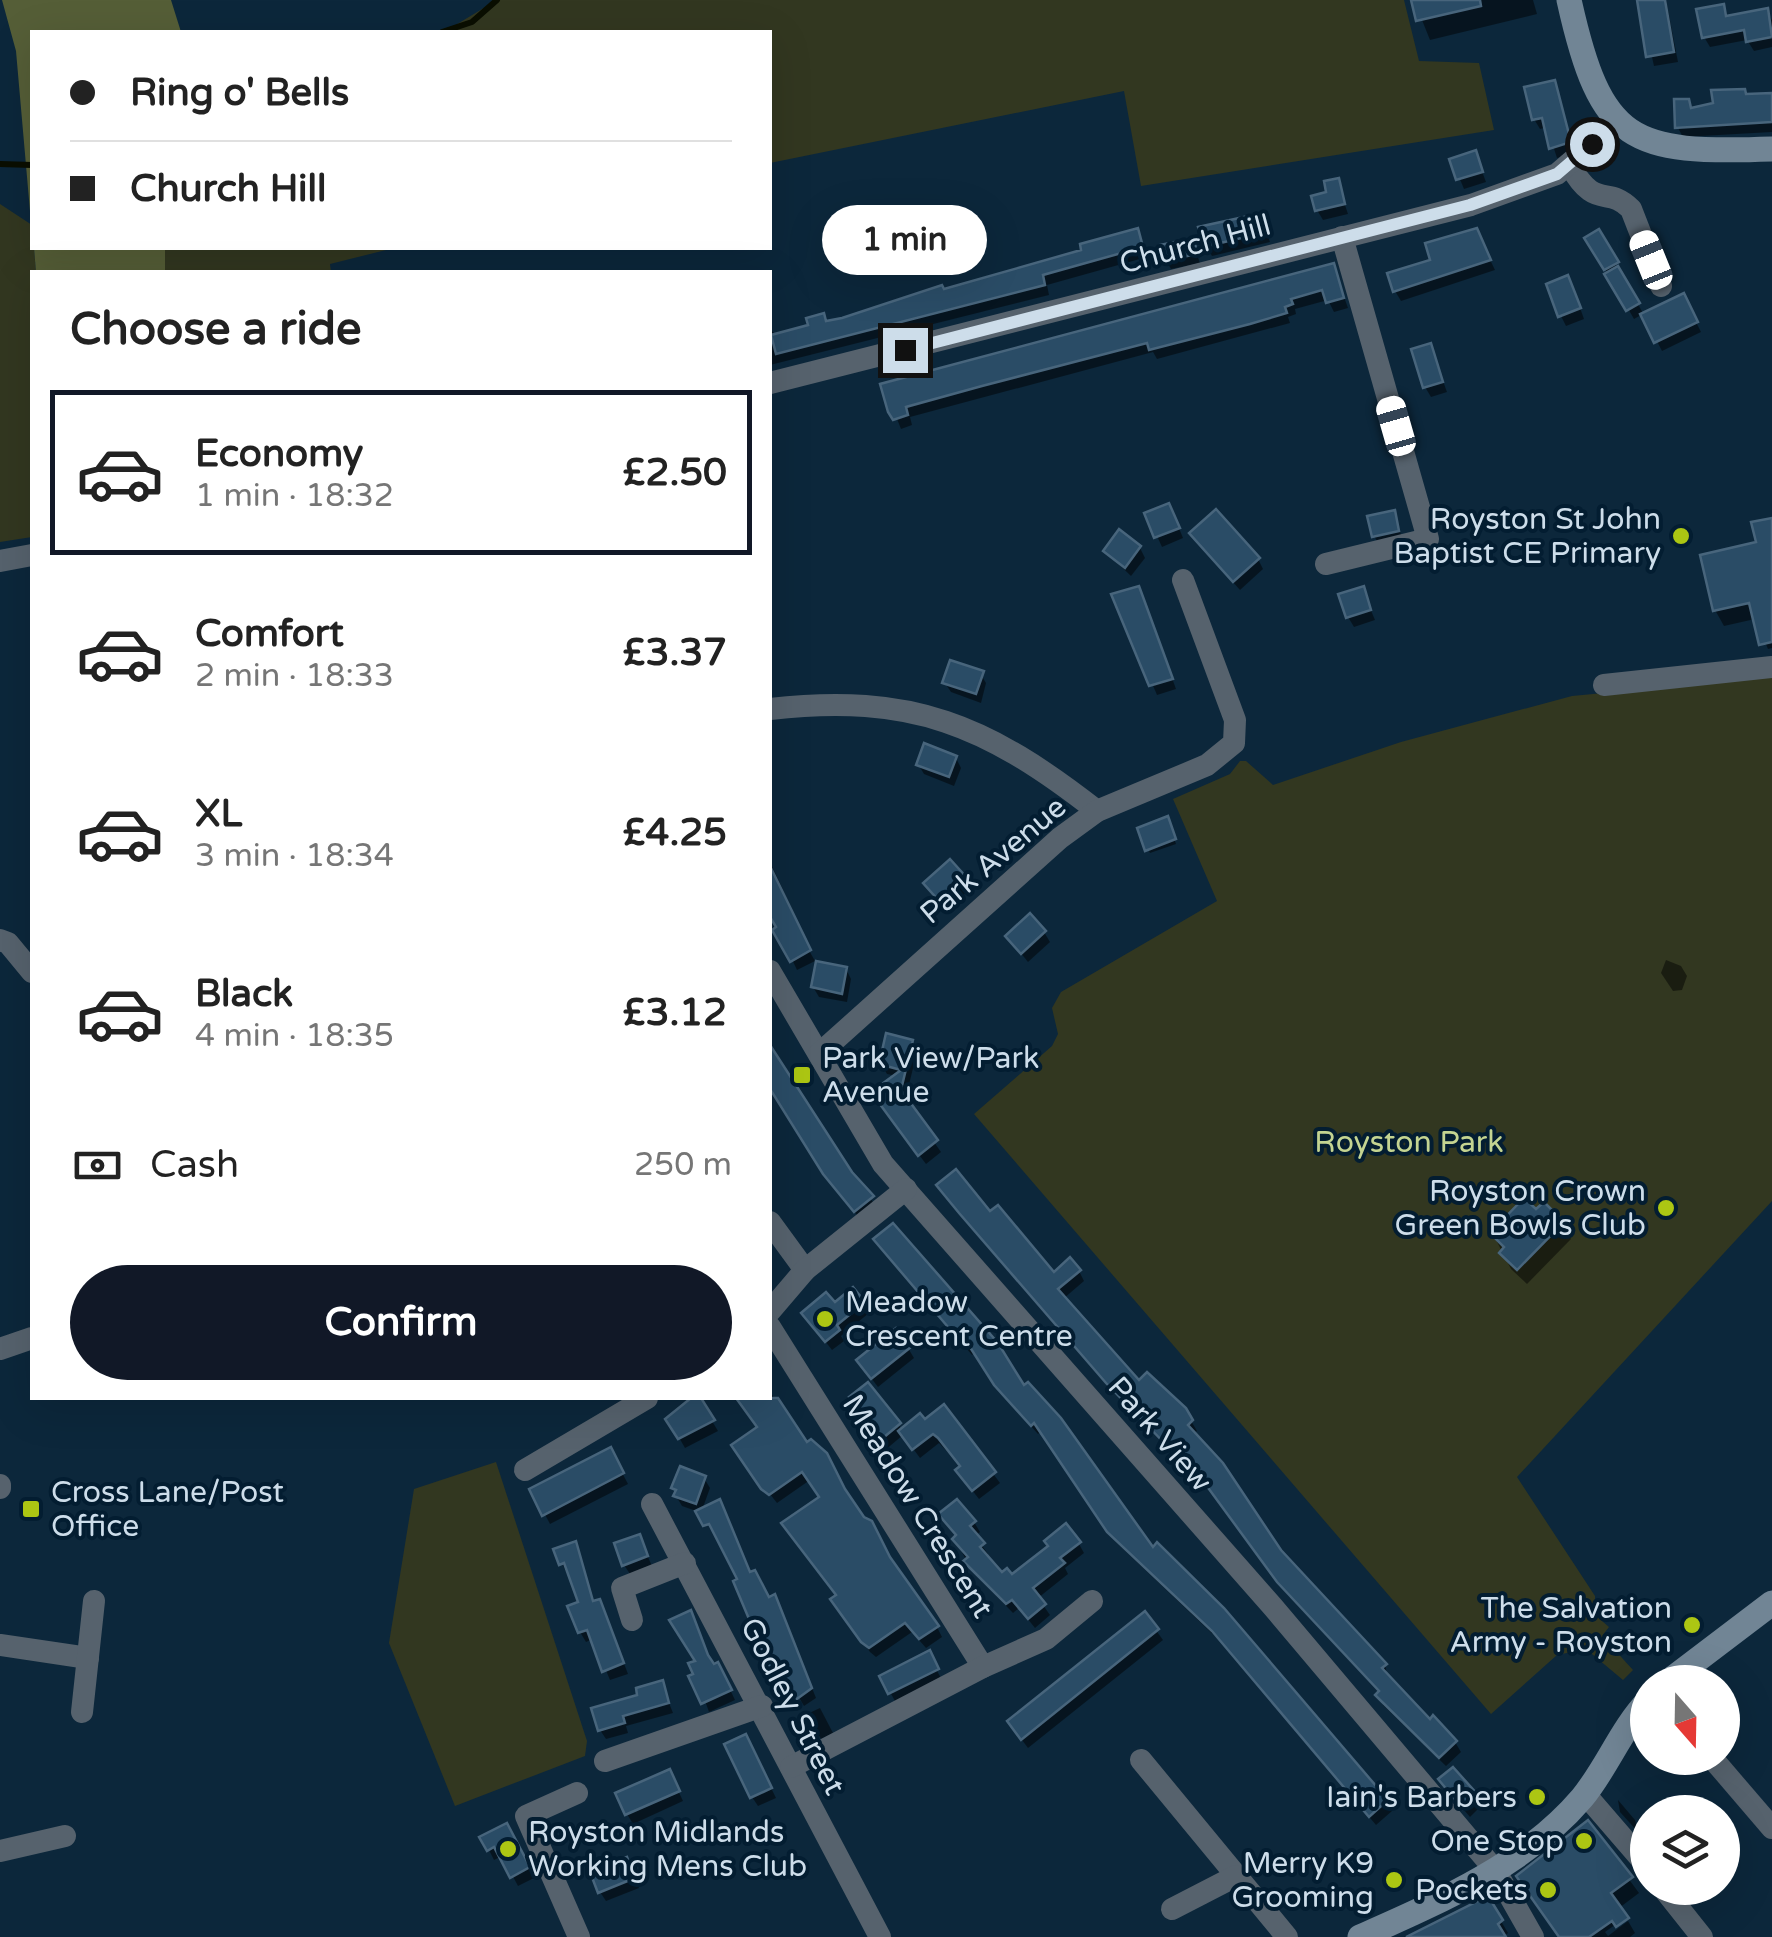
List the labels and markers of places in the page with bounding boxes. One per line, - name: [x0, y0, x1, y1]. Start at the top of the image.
- place label: Royston St John Baptist CE Primary: [1393, 501, 1661, 572]
- marker: Royston St John Baptist CE Primary: [1670, 525, 1692, 547]
- place label: Park View/Park Avenue: [822, 1040, 1039, 1111]
- marker: Park View/Park Avenue: [791, 1064, 813, 1086]
- place label: Royston Crown Green Bowls Club: [1395, 1173, 1646, 1244]
- marker: Royston Crown Green Bowls Club: [1655, 1197, 1677, 1219]
- place label: Meadow Crescent Centre: [845, 1284, 1073, 1355]
- marker: Meadow Crescent Centre: [814, 1308, 836, 1330]
- place label: Cross Lane/Post Office: [51, 1474, 284, 1545]
- marker: Cross Lane/Post Office: [20, 1498, 42, 1520]
- place label: The Salvation Army - Royston: [1450, 1590, 1672, 1661]
- marker: The Salvation Army - Royston: [1681, 1614, 1703, 1636]
- place label: Iain's Barbers: [1326, 1779, 1517, 1816]
- marker: Iain's Barbers: [1526, 1786, 1548, 1808]
- place label: Royston Midlands Working Mens Club: [528, 1814, 807, 1885]
- place label: One Stop: [1431, 1823, 1564, 1860]
- marker: One Stop: [1573, 1830, 1595, 1852]
- marker: Royston Midlands Working Mens Club: [497, 1838, 519, 1860]
- place label: Merry K9 Grooming: [1232, 1845, 1374, 1916]
- marker: Merry K9 Grooming: [1383, 1869, 1405, 1891]
- place label: Pockets: [1415, 1872, 1528, 1909]
- marker: Pockets: [1537, 1879, 1559, 1901]

